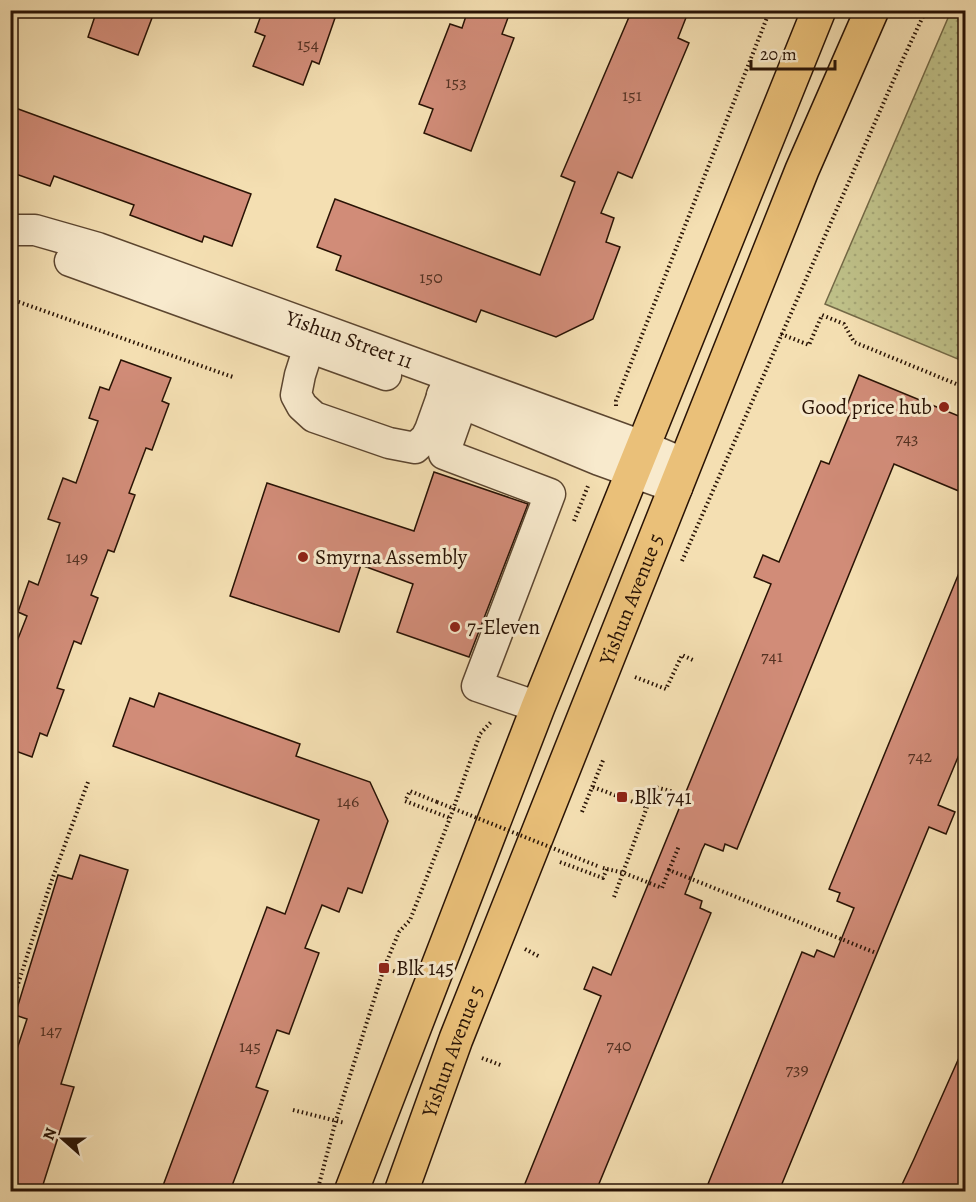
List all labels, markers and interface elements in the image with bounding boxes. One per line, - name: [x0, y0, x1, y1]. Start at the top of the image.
- house number: 154: [297, 32, 319, 56]
- scale bar: [751, 33, 835, 71]
- text: 20 m: [760, 42, 797, 66]
- house number: 153: [445, 70, 467, 94]
- house number: 151: [622, 83, 642, 107]
- house number: 150: [419, 265, 443, 289]
- street label: Yishun Street 11: [281, 303, 417, 375]
- place label: Good price hub: [802, 393, 932, 421]
- marker: Good price hub: [937, 400, 951, 414]
- house number: 743: [895, 426, 919, 450]
- street label: Yishun Avenue 5: [592, 529, 670, 670]
- place label: Smyrna Assembly: [315, 543, 468, 571]
- house number: 149: [66, 545, 88, 569]
- marker: Smyrna Assembly: [296, 550, 310, 564]
- place label: 7-Eleven: [467, 613, 540, 641]
- marker: 7-Eleven: [448, 620, 462, 634]
- house number: 741: [761, 644, 783, 668]
- house number: 742: [908, 744, 933, 768]
- place label: Blk 741: [634, 783, 692, 811]
- house number: 146: [337, 789, 359, 813]
- marker: Blk 741: [615, 790, 629, 804]
- place label: Blk 145: [396, 954, 454, 982]
- marker: Blk 145: [377, 961, 391, 975]
- street label: Yishun Avenue 5: [415, 981, 490, 1122]
- house number: 147: [40, 1018, 62, 1042]
- house number: 740: [606, 1033, 632, 1057]
- house number: 145: [239, 1034, 261, 1058]
- house number: 739: [785, 1057, 809, 1081]
- north arrow: [33, 1109, 93, 1169]
- text: N: [38, 1124, 62, 1143]

